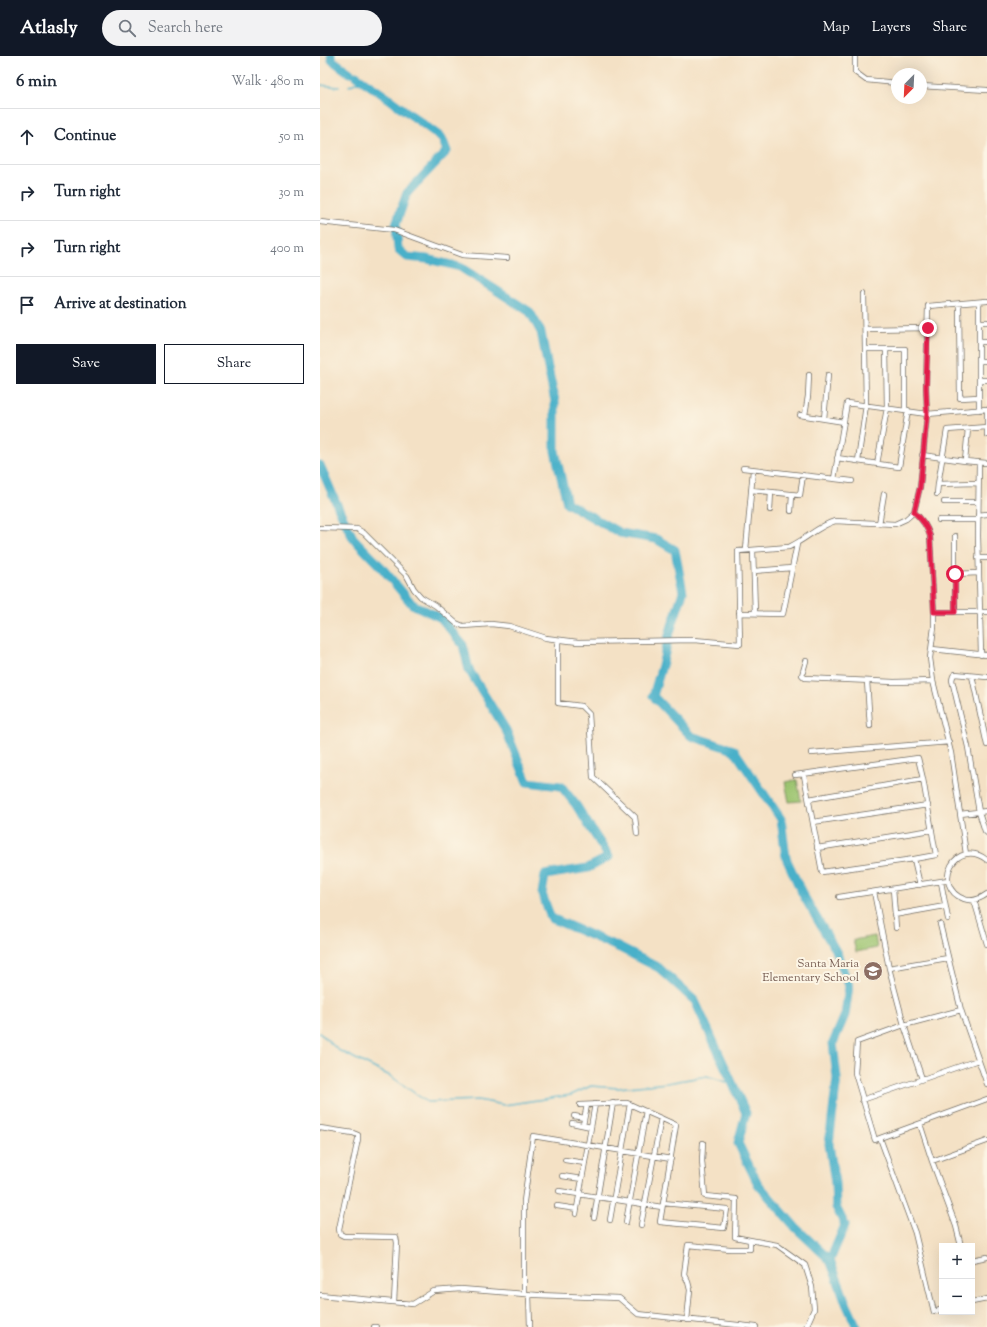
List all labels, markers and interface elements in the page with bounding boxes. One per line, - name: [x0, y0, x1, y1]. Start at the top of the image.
- search box: [102, 10, 382, 46]
- text: Atlasly: [20, 15, 78, 42]
- icon: search: [116, 17, 138, 39]
- text: Search here: [148, 18, 223, 39]
- text: Map: [823, 18, 850, 38]
- text: Layers: [872, 18, 910, 38]
- text: Share: [932, 18, 967, 38]
- north arrow: [891, 68, 927, 104]
- text: 6 min: [16, 70, 57, 94]
- text: Walk · 480 m: [231, 73, 304, 91]
- icon: ahead: [16, 126, 38, 148]
- text: Continue: [54, 126, 116, 147]
- text: 50 m: [279, 128, 304, 146]
- icon: right: [16, 182, 38, 204]
- text: Turn right: [54, 182, 120, 203]
- text: 30 m: [278, 184, 304, 202]
- icon: right: [16, 238, 38, 260]
- text: Turn right: [54, 238, 120, 259]
- text: 400 m: [270, 240, 304, 258]
- icon: arrive: [16, 294, 38, 316]
- text: Arrive at destination: [54, 294, 187, 315]
- route end: [919, 319, 937, 337]
- button: Save: [16, 344, 156, 384]
- button: Share: [164, 344, 304, 384]
- route start: [946, 565, 964, 583]
- place label: Santa Maria Elementary School: [762, 955, 860, 987]
- school or university icon: Santa Maria Elementary School: [862, 960, 884, 982]
- map controls: [939, 1243, 975, 1315]
- button: +: [939, 1243, 975, 1279]
- button: −: [939, 1279, 975, 1315]

